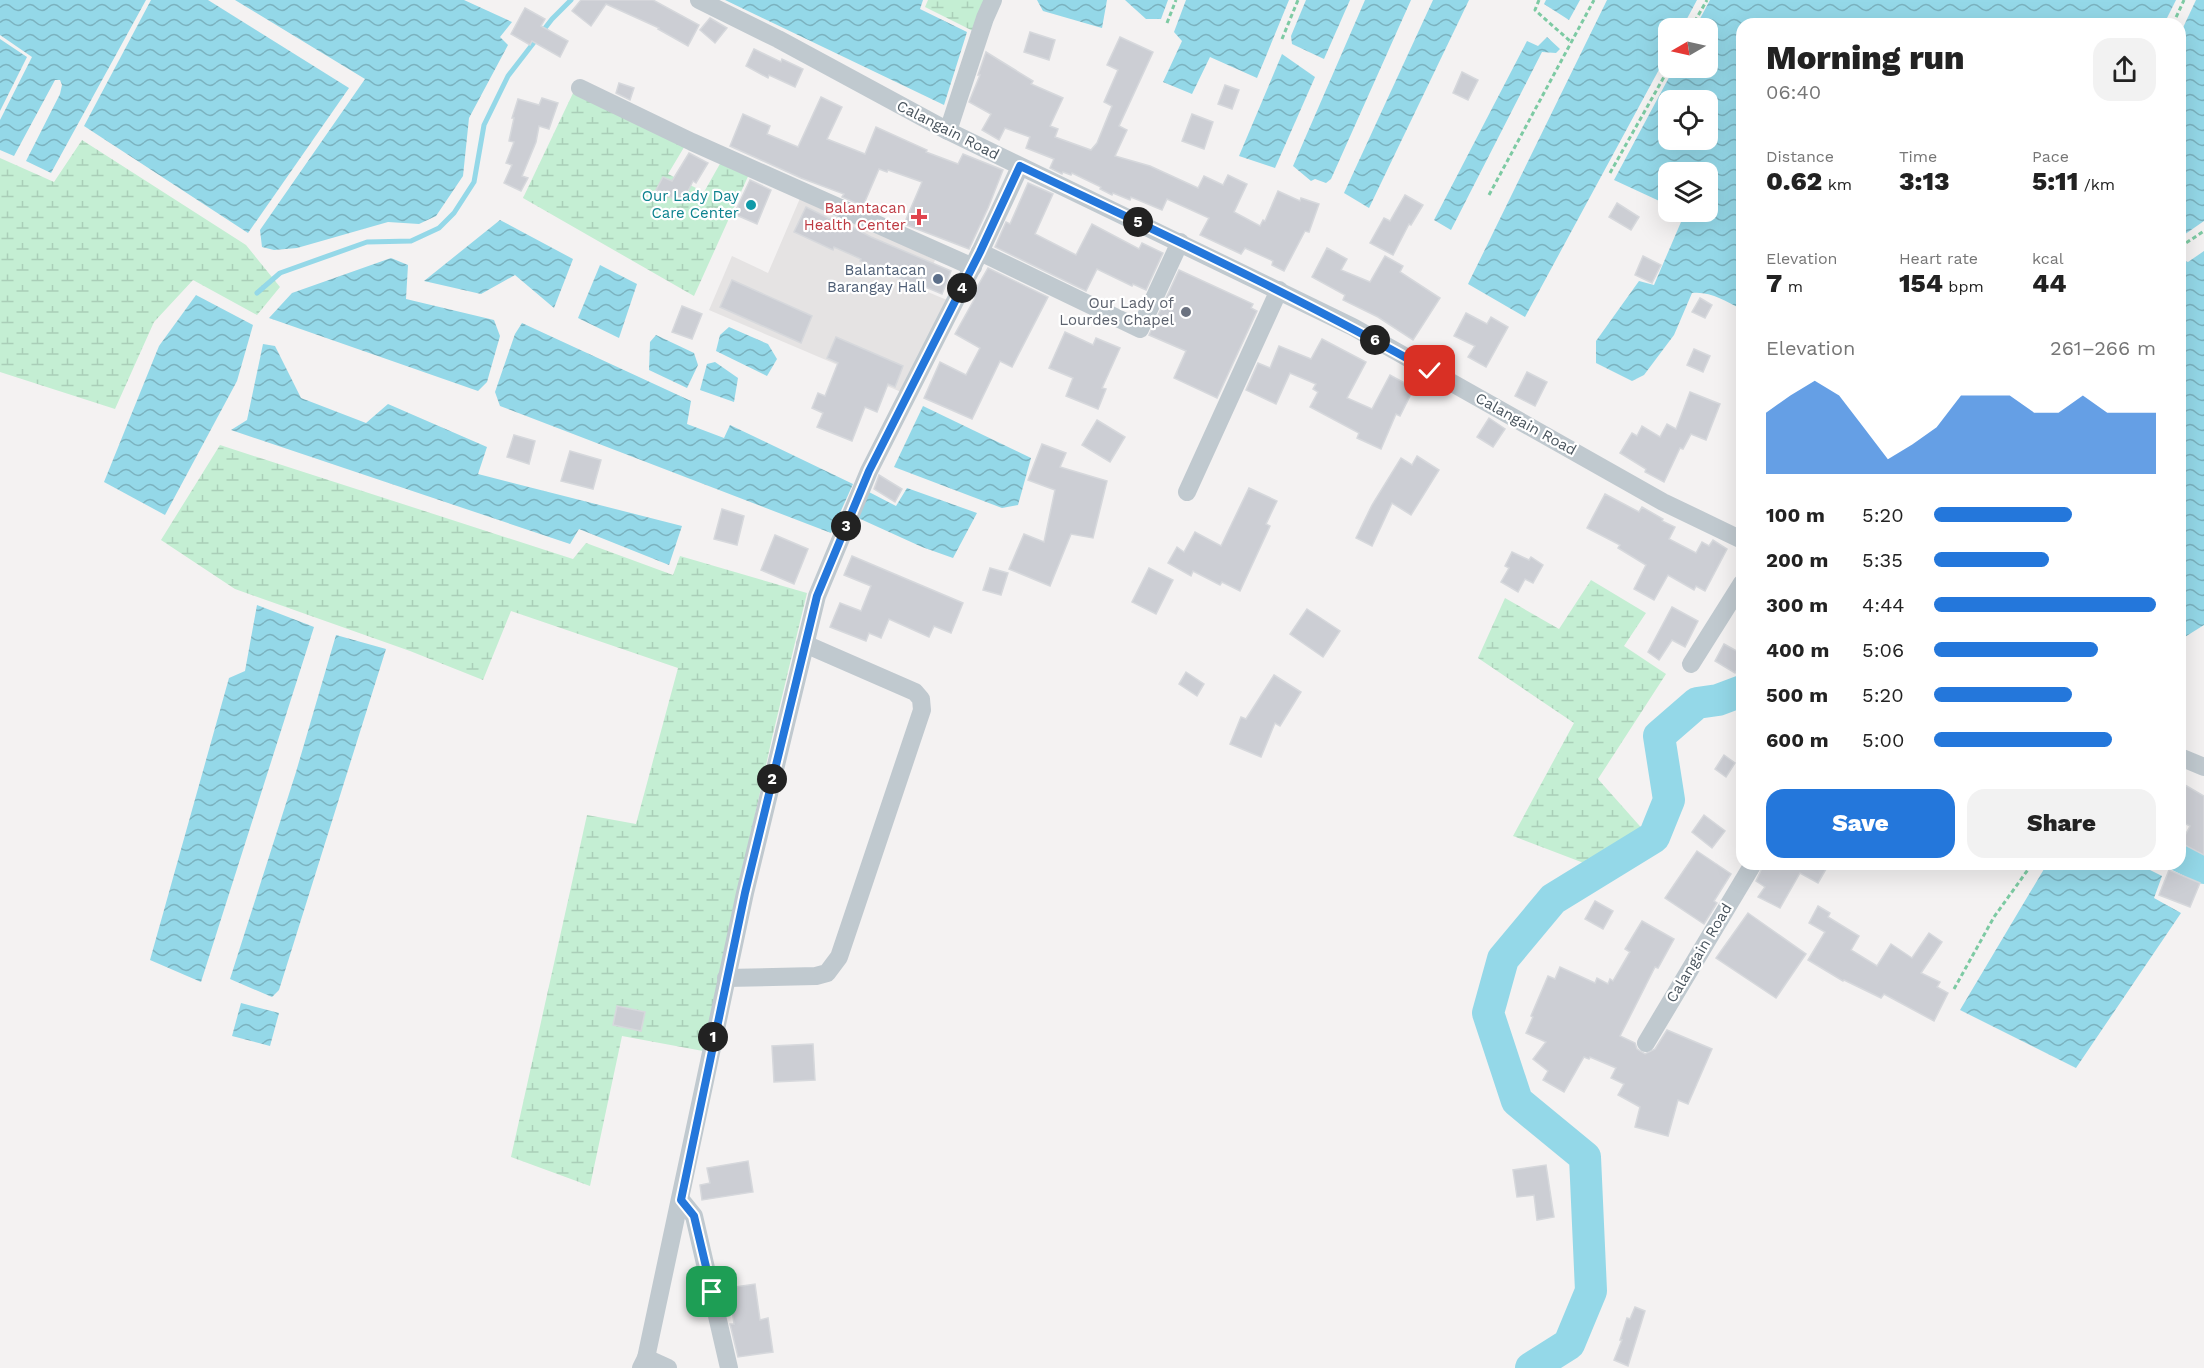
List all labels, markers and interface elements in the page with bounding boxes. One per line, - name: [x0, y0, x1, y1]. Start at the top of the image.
- north arrow: [1658, 18, 1718, 78]
- map controls: [1658, 18, 1718, 222]
- text: Morning run: [1766, 38, 1965, 77]
- button: share: [2093, 38, 2156, 101]
- text: 06:40: [1766, 80, 1821, 104]
- button: locate: [1658, 90, 1718, 150]
- street label: Calangain Road: [894, 96, 1002, 164]
- text: Distance: [1766, 147, 1834, 166]
- text: Time: [1899, 147, 1937, 166]
- text: Pace: [2032, 147, 2069, 166]
- button: layers: [1658, 162, 1718, 222]
- text: 0.62: [1766, 166, 1822, 196]
- text: 3:13: [1899, 166, 1950, 196]
- text: 5:11: [2032, 166, 2078, 196]
- text: km: [1822, 175, 1852, 194]
- text: /km: [2078, 175, 2115, 194]
- place label: Our Lady Day Care Center: [642, 187, 739, 222]
- marker: Our Lady Day Care Center: [744, 198, 758, 212]
- place label: Balantacan Health Center: [804, 199, 906, 234]
- pin: 5: [1123, 207, 1153, 237]
- marker: Balantacan Health Center: [910, 208, 928, 226]
- text: 5: [1133, 212, 1143, 231]
- text: Elevation: [1766, 249, 1837, 268]
- text: Heart rate: [1899, 249, 1978, 268]
- text: kcal: [2032, 249, 2064, 268]
- place label: Balantacan Barangay Hall: [827, 261, 926, 296]
- text: 7: [1766, 268, 1782, 298]
- text: 154: [1899, 268, 1943, 298]
- text: 44: [2032, 268, 2066, 298]
- marker: Balantacan Barangay Hall: [931, 272, 945, 286]
- pin: 4: [947, 273, 977, 303]
- text: m: [1782, 277, 1803, 296]
- text: bpm: [1943, 277, 1984, 296]
- text: 4: [957, 278, 967, 297]
- place label: Our Lady of Lourdes Chapel: [1059, 294, 1174, 329]
- marker: Our Lady of Lourdes Chapel: [1179, 305, 1193, 319]
- pin: 6: [1360, 325, 1390, 355]
- text: 6: [1370, 330, 1380, 349]
- text: Elevation: [1766, 336, 1855, 360]
- text: 261–266 m: [2050, 336, 2156, 360]
- pin: [1404, 345, 1455, 396]
- icon: check: [1413, 354, 1446, 387]
- street label: Calangain Road: [1472, 389, 1580, 459]
- text: 100 m: [1766, 503, 1825, 527]
- text: 5:20: [1862, 503, 1904, 527]
- pin: 3: [831, 511, 861, 541]
- text: 3: [841, 516, 851, 535]
- text: 200 m: [1766, 548, 1828, 572]
- text: 5:35: [1862, 548, 1903, 572]
- text: 300 m: [1766, 593, 1828, 617]
- text: 4:44: [1862, 593, 1905, 617]
- text: 400 m: [1766, 638, 1829, 662]
- text: 5:06: [1862, 638, 1904, 662]
- text: 500 m: [1766, 683, 1828, 707]
- text: 5:20: [1862, 683, 1904, 707]
- text: 600 m: [1766, 728, 1829, 752]
- text: 5:00: [1862, 728, 1904, 752]
- pin: 2: [757, 764, 787, 794]
- text: 2: [767, 769, 777, 788]
- button: Save: [1766, 789, 1955, 858]
- button: Share: [1967, 789, 2156, 858]
- street label: Calangain Road: [1662, 900, 1736, 1006]
- pin: 1: [698, 1022, 728, 1052]
- text: 1: [710, 1027, 716, 1046]
- pin: [686, 1266, 737, 1317]
- icon: arrive: [695, 1275, 728, 1308]

